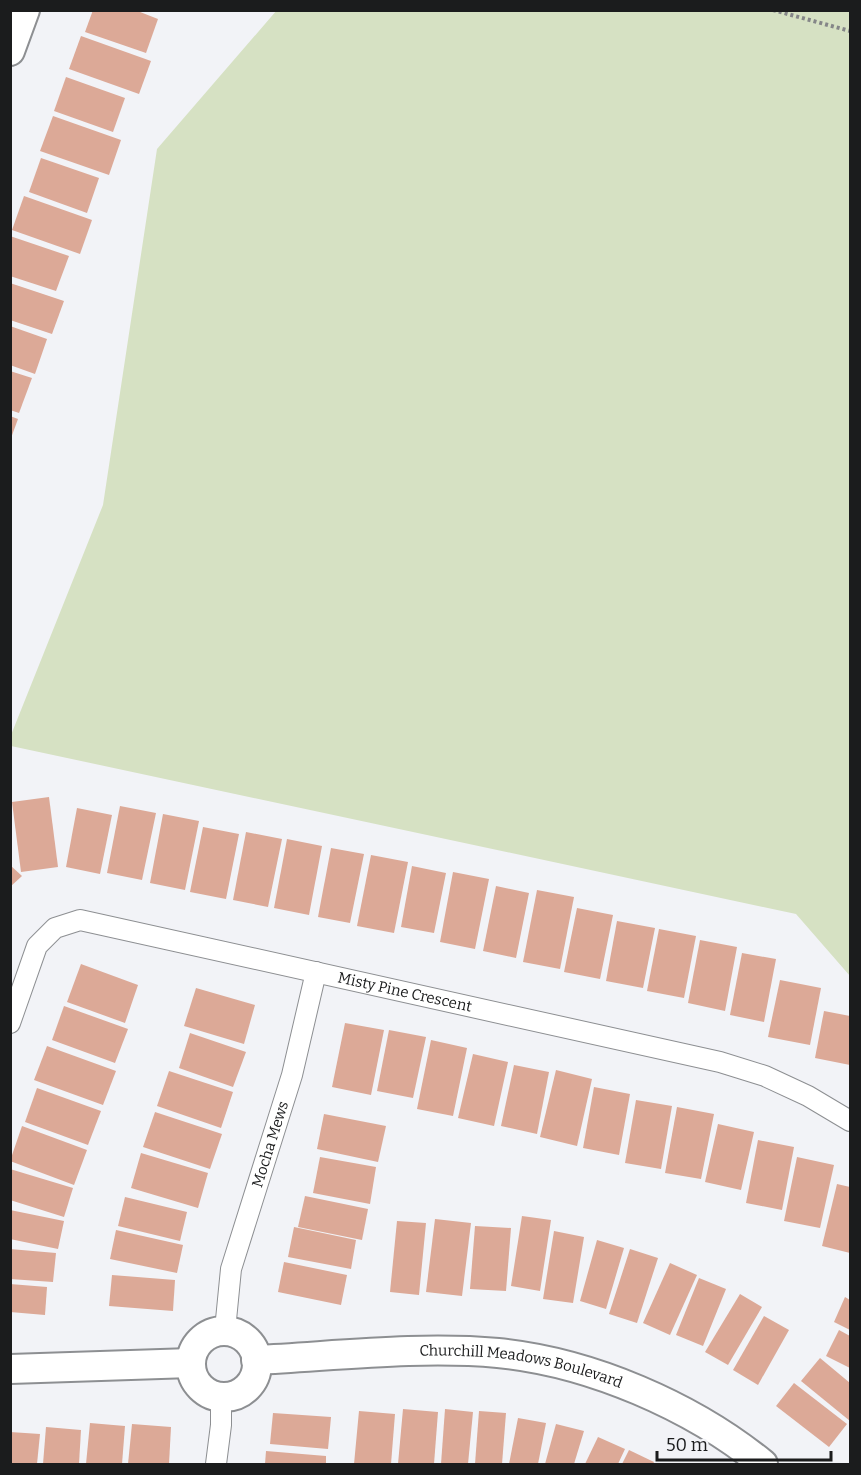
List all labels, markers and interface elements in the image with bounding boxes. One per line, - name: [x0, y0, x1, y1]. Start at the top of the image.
- street label: Misty Pine Crescent: [336, 968, 474, 1016]
- street label: Mocha Mews: [248, 1099, 292, 1190]
- street label: Churchill Meadows Boulevard: [419, 1342, 625, 1392]
- scale bar: [657, 1424, 831, 1462]
- text: 50 m: [666, 1434, 708, 1456]

